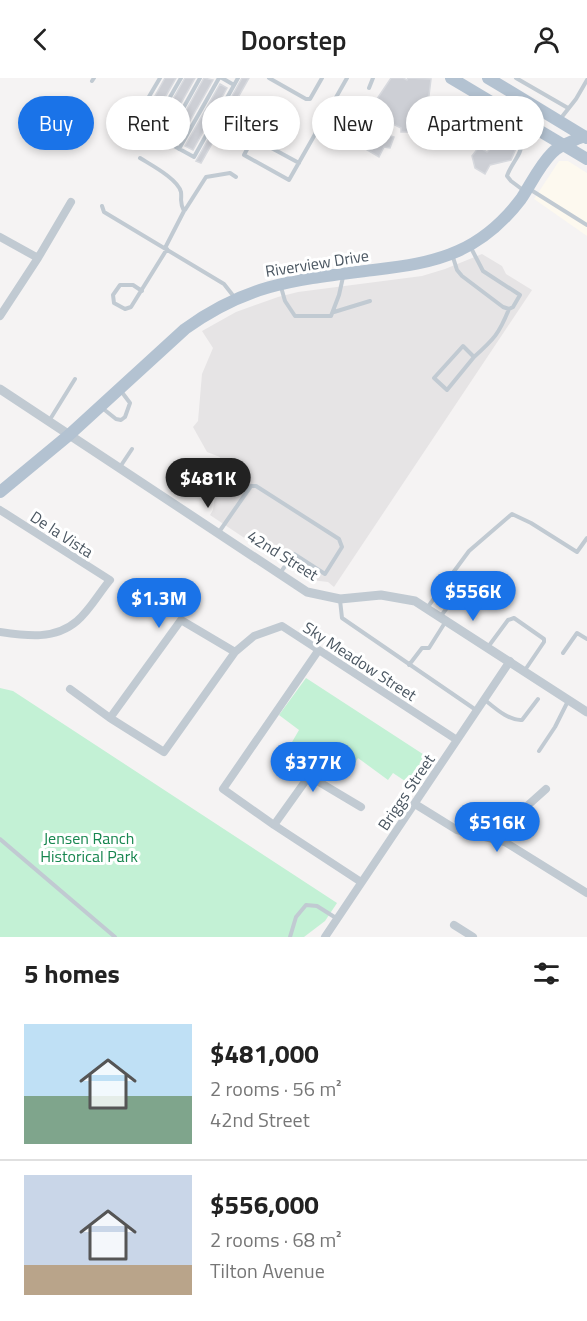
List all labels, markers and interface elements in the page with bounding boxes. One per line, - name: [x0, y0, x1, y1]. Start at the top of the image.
- text: Doorstep: [240, 19, 347, 60]
- icon: back: [24, 23, 57, 56]
- icon: person: [530, 23, 563, 56]
- chip: Buy: [18, 96, 94, 150]
- chip: Rent: [106, 96, 190, 150]
- chip: Filters: [202, 96, 300, 150]
- chip: New: [312, 96, 394, 150]
- chip: Apartment: [406, 96, 544, 150]
- street label: Riverview Drive: [264, 243, 370, 283]
- pin: $481K: [166, 458, 250, 509]
- text: $481K: [180, 462, 236, 493]
- street label: De la Vista: [26, 505, 98, 563]
- street label: 42nd Street: [243, 524, 323, 587]
- pin: $556K: [431, 571, 515, 622]
- text: $556K: [445, 575, 501, 606]
- pin: $1.3M: [117, 578, 201, 629]
- text: $1.3M: [131, 582, 187, 613]
- street label: Sky Meadow Street: [299, 615, 422, 707]
- pin: $377K: [271, 742, 355, 793]
- text: $377K: [285, 746, 341, 777]
- street label: Briggs Street: [372, 749, 441, 835]
- pin: $516K: [455, 802, 539, 853]
- text: $516K: [469, 806, 525, 837]
- park label: Jensen Ranch Historical Park: [40, 826, 138, 868]
- text: 5 homes: [24, 954, 120, 993]
- icon: filters: [530, 957, 563, 990]
- text: $481,000: [210, 1034, 319, 1073]
- icon: home: [72, 1048, 144, 1120]
- text: 2 rooms · 56 m²: [210, 1073, 342, 1104]
- text: 42nd Street: [210, 1104, 310, 1135]
- text: $556,000: [210, 1185, 319, 1224]
- icon: home: [72, 1199, 144, 1271]
- text: 2 rooms · 68 m²: [210, 1224, 342, 1255]
- text: Tilton Avenue: [210, 1255, 325, 1286]

